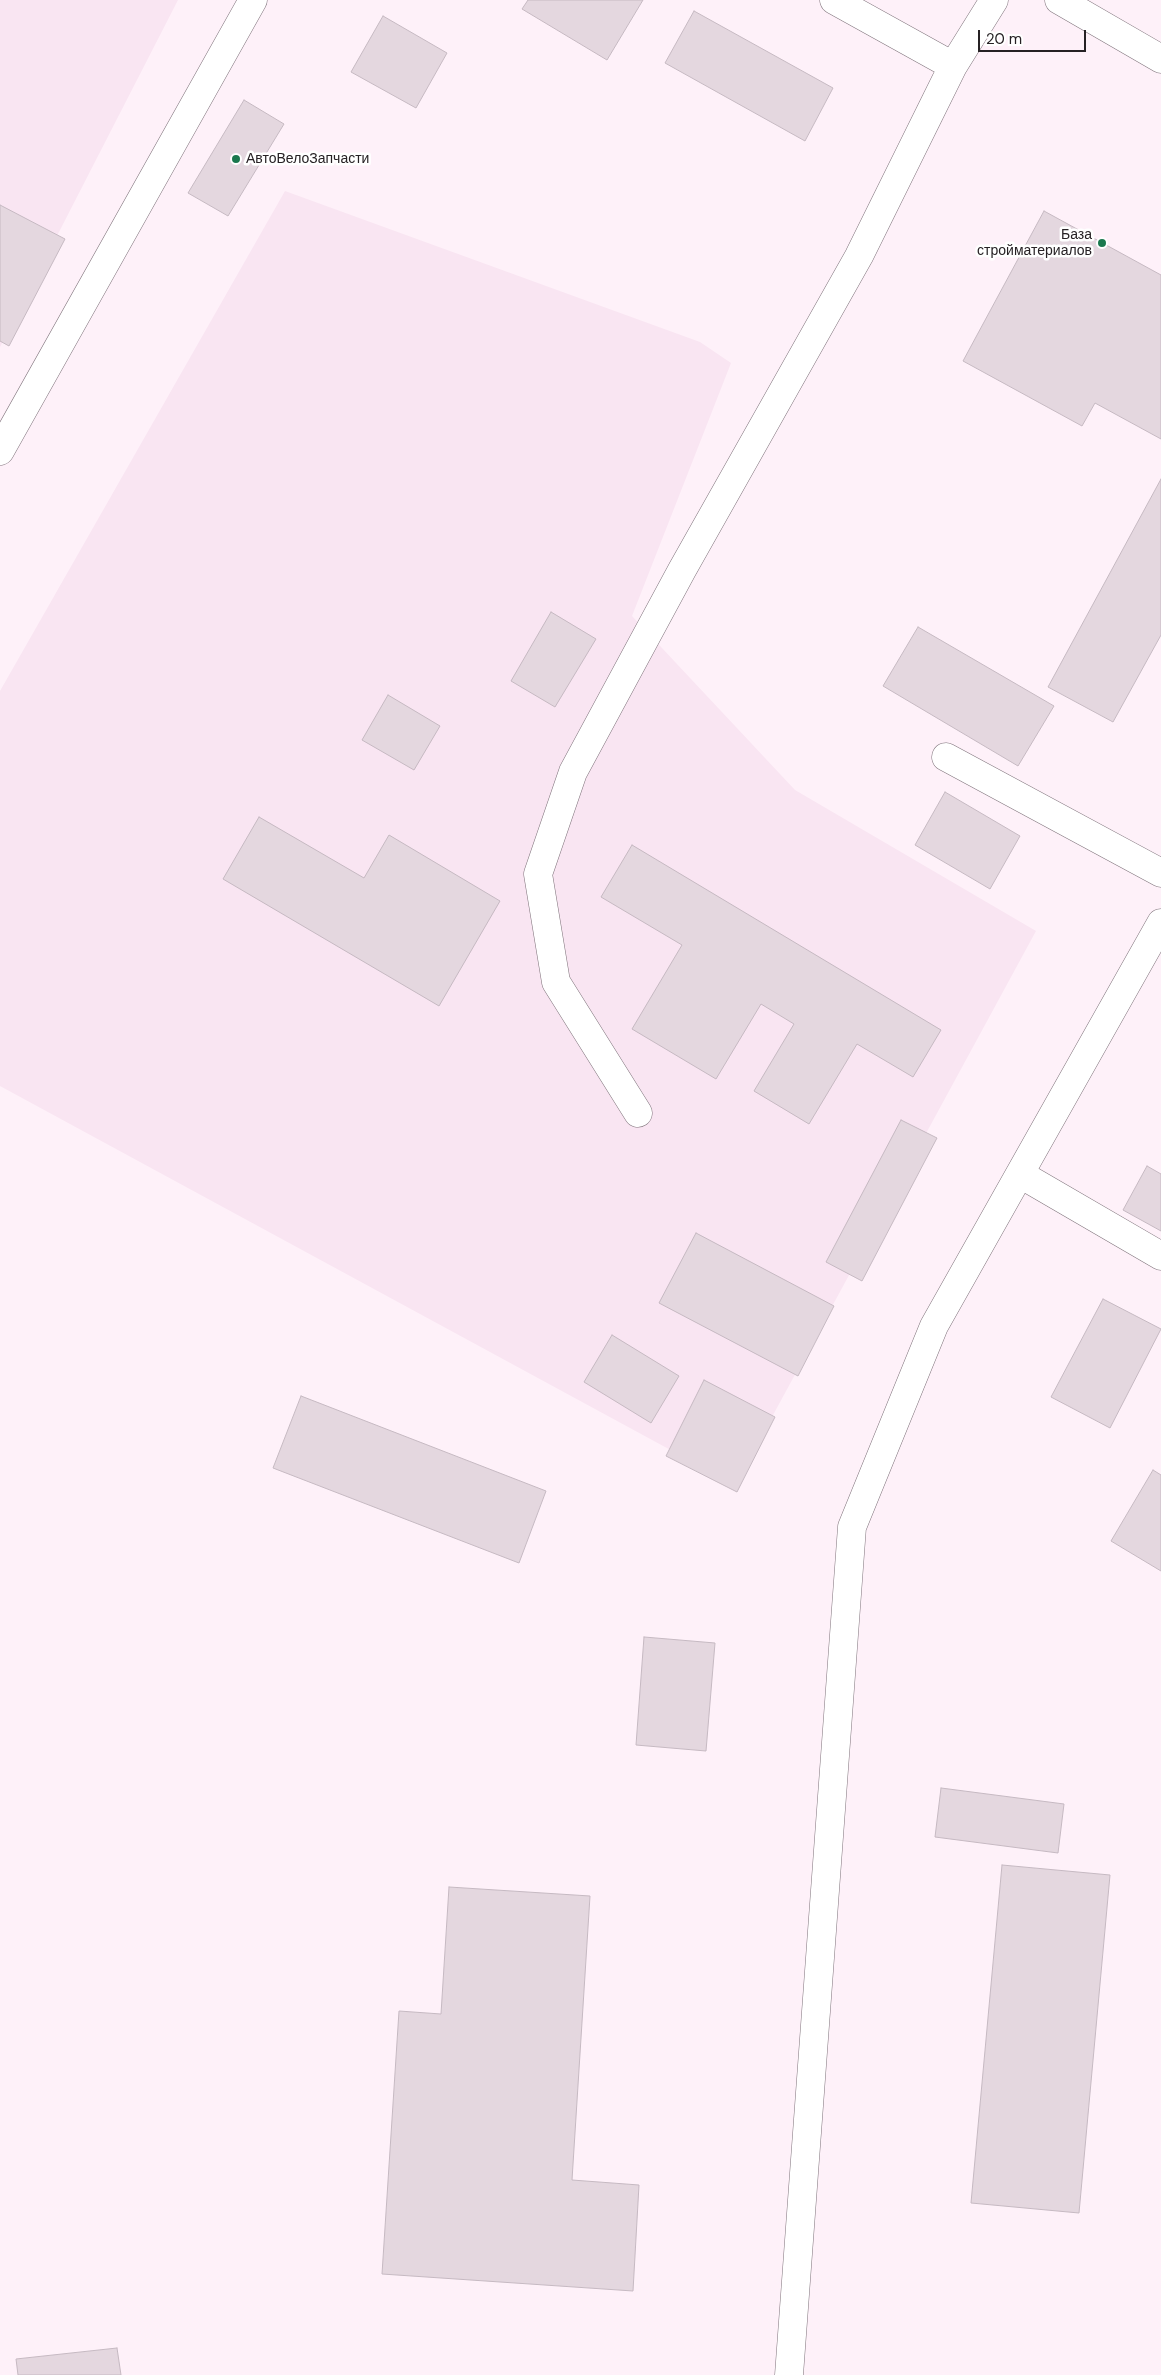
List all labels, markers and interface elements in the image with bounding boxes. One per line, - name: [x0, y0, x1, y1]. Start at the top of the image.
- scale bar: [981, 20, 1088, 52]
- text: 20 m: [986, 29, 1022, 49]
- place label: АвтоВелоЗапчасти: [246, 151, 369, 167]
- marker: АвтоВелоЗапчасти: [230, 153, 242, 165]
- place label: База стройматериалов: [977, 227, 1092, 260]
- marker: База стройматериалов: [1096, 237, 1108, 249]

